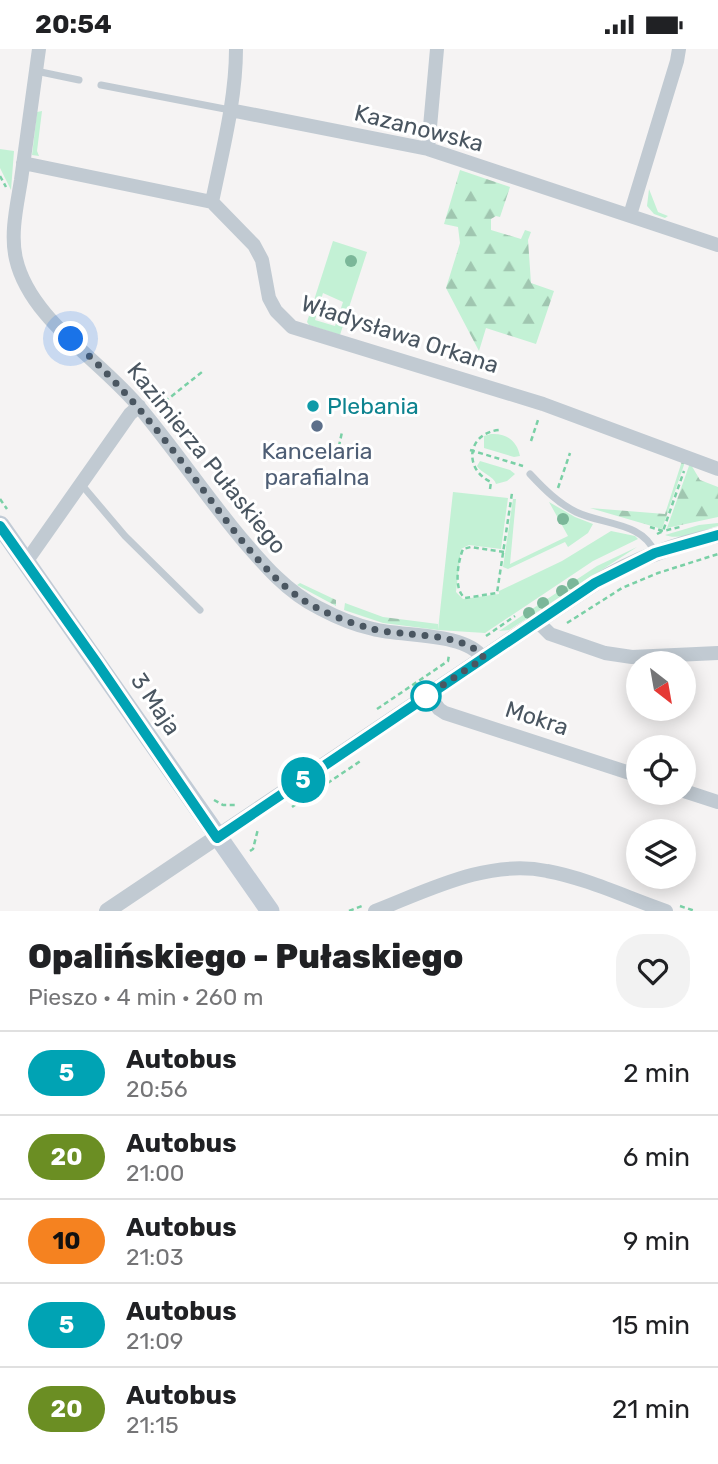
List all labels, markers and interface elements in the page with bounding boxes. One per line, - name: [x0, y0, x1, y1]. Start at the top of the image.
- text: 20:54: [35, 9, 112, 40]
- street label: Kazanowska: [352, 98, 486, 158]
- street label: Władysława Orkana: [298, 289, 502, 379]
- your location: [53, 321, 88, 356]
- street label: Kazimierza Pułaskiego: [121, 357, 293, 559]
- place label: Plebania: [327, 392, 419, 420]
- marker: Plebania: [305, 398, 321, 414]
- marker: Kancelaria parafialna: [309, 418, 325, 434]
- place label: Kancelaria parafialna: [261, 437, 373, 491]
- north arrow: [626, 651, 696, 721]
- map controls: [626, 651, 696, 889]
- street label: 3 Maja: [125, 667, 187, 741]
- unlabelled marker: [411, 681, 441, 711]
- street label: Mokra: [502, 695, 572, 741]
- button: locate: [626, 735, 696, 805]
- line badge: 5: [280, 757, 326, 803]
- text: 5: [295, 766, 311, 794]
- button: layers: [626, 819, 696, 889]
- button: heart: [616, 934, 690, 1008]
- text: Opalińskiego - Pułaskiego: [28, 937, 463, 976]
- text: Pieszo · 4 min · 260 m: [28, 983, 263, 1011]
- text: Autobus: [126, 1044, 237, 1075]
- text: 2 min: [623, 1058, 690, 1089]
- text: 5: [59, 1059, 74, 1087]
- text: 20:56: [126, 1075, 188, 1103]
- text: Autobus: [126, 1128, 237, 1159]
- text: 6 min: [623, 1142, 690, 1173]
- text: 20: [51, 1143, 82, 1171]
- text: 21:00: [126, 1159, 184, 1187]
- text: Autobus: [126, 1212, 237, 1243]
- text: 9 min: [623, 1226, 690, 1257]
- text: 10: [52, 1227, 81, 1255]
- text: 21:03: [126, 1243, 184, 1271]
- text: Autobus: [126, 1296, 237, 1327]
- text: 15 min: [612, 1310, 690, 1341]
- text: 5: [59, 1311, 74, 1339]
- text: 21:09: [126, 1327, 183, 1355]
- text: Autobus: [126, 1380, 237, 1411]
- text: 21 min: [612, 1394, 690, 1425]
- text: 20: [51, 1395, 82, 1423]
- text: 21:15: [126, 1411, 179, 1439]

